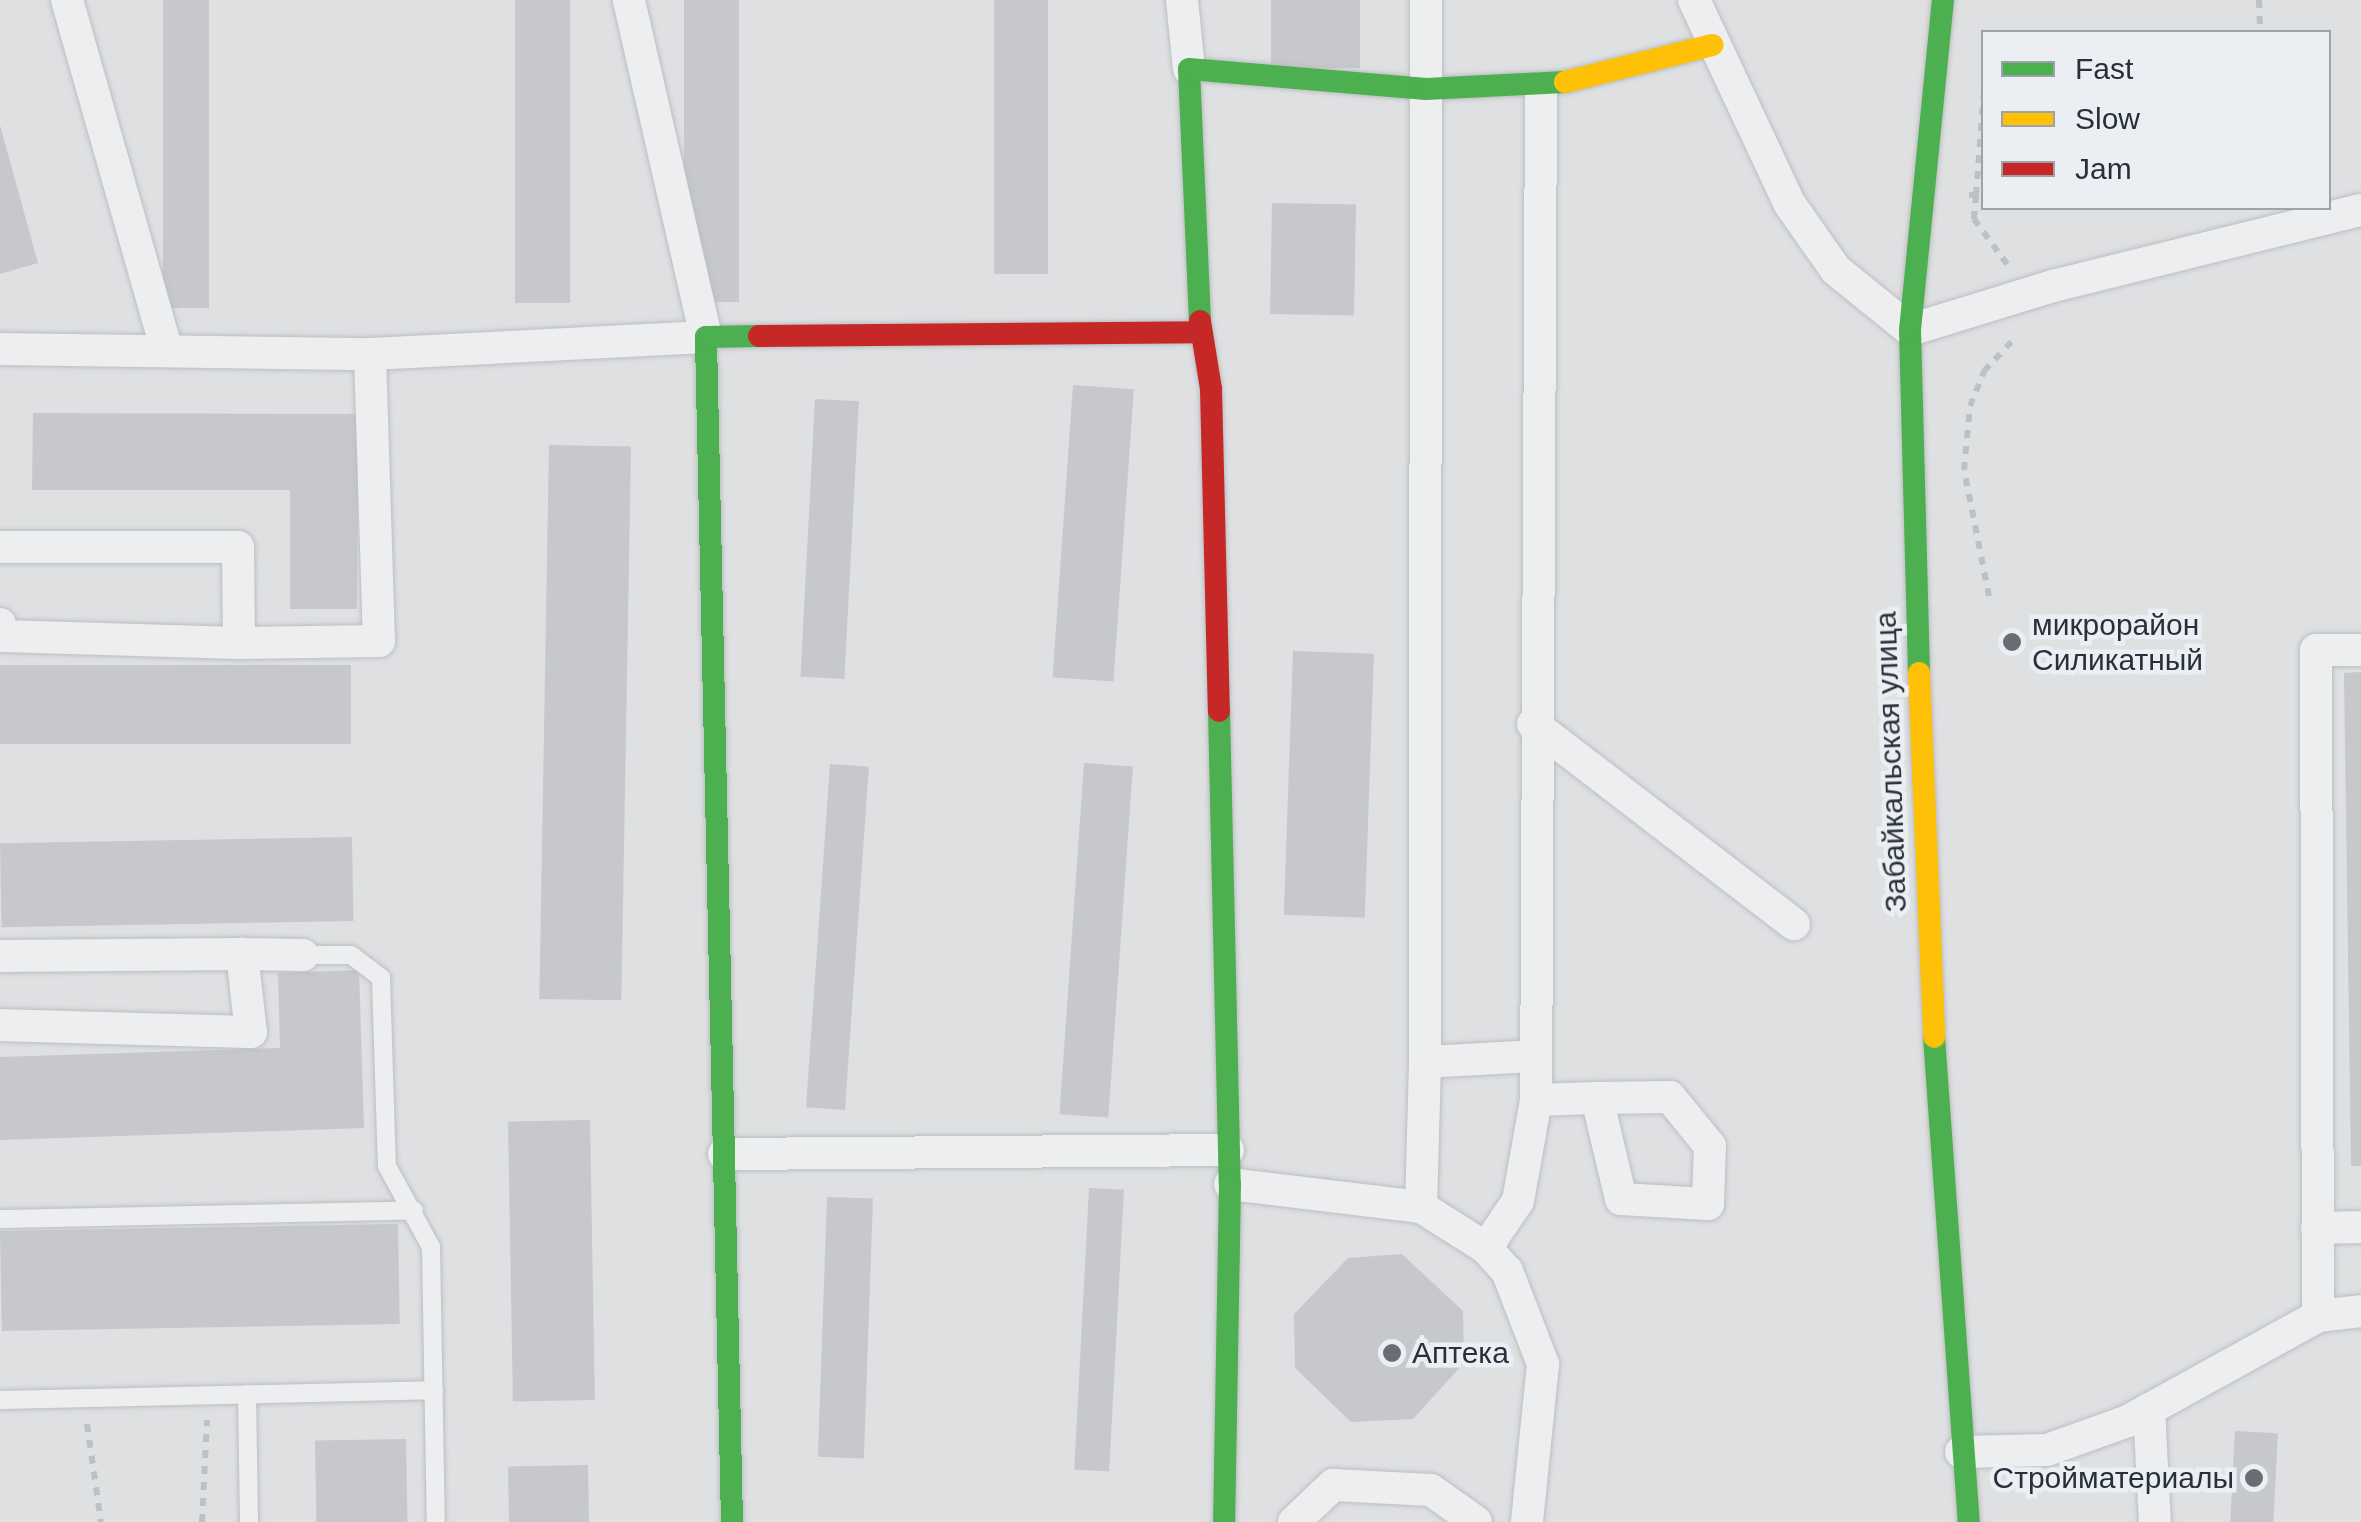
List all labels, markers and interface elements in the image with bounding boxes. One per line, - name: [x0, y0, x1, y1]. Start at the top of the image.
- legend: [1981, 30, 2331, 210]
- text: Fast: [2075, 52, 2133, 85]
- text: Slow: [2075, 102, 2140, 135]
- text: Jam: [2075, 152, 2132, 185]
- place label: микрорайон Силикатный: [2032, 607, 2203, 678]
- street label: Забайкальская улица: [1868, 611, 1914, 913]
- marker: микрорайон Силикатный: [2001, 631, 2023, 653]
- place label: Аптека: [1412, 1335, 1509, 1371]
- marker: Аптека: [1381, 1342, 1403, 1364]
- place label: Стройматериалы: [1993, 1460, 2234, 1496]
- marker: Стройматериалы: [2243, 1467, 2265, 1489]

